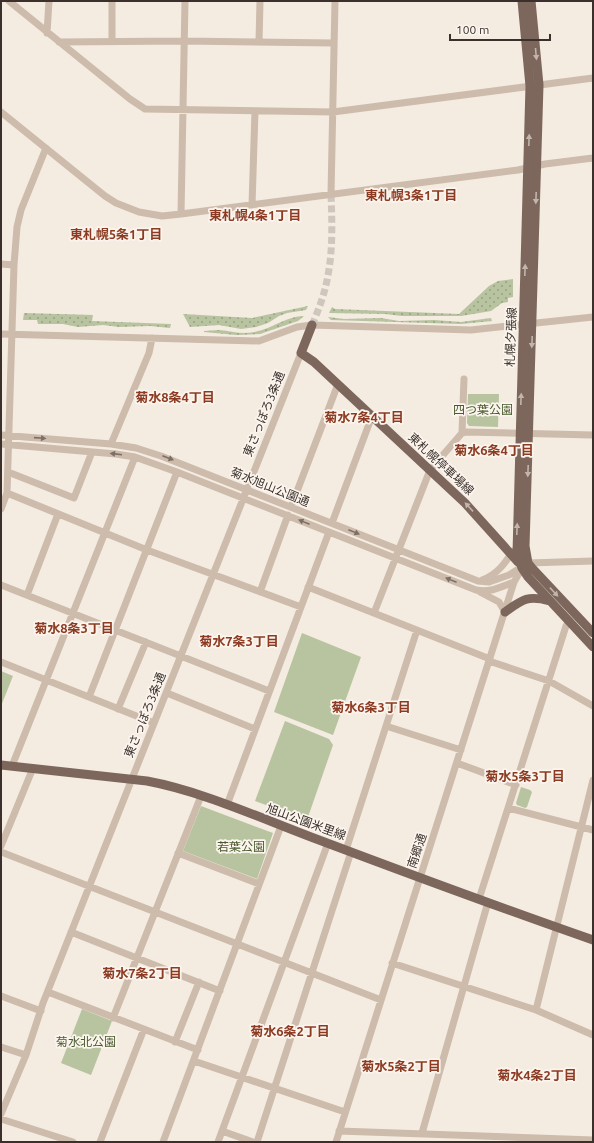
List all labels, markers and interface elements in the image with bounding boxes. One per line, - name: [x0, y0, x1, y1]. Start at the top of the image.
- scale bar: [450, 16, 550, 42]
- text: 100 m: [456, 23, 489, 36]
- one-way arrow: [533, 48, 539, 60]
- one-way arrow: [525, 134, 532, 146]
- district label: 東札幌3条1丁目: [365, 188, 457, 202]
- one-way arrow: [533, 192, 539, 205]
- district label: 東札幌4条1丁目: [209, 208, 301, 222]
- district label: 東札幌5条1丁目: [70, 227, 162, 241]
- one-way arrow: [522, 263, 528, 276]
- street label: 札幌夕張線: [503, 307, 518, 367]
- one-way arrow: [529, 336, 535, 349]
- street label: 東さっぽろ3条通: [241, 369, 287, 458]
- district label: 菊水8条4丁目: [135, 390, 215, 404]
- one-way arrow: [518, 392, 524, 405]
- park label: 四つ葉公園: [453, 403, 513, 416]
- district label: 菊水7条4丁目: [324, 410, 404, 424]
- street label: 東札幌停車場線: [406, 430, 476, 497]
- one-way arrow: [34, 435, 46, 442]
- district label: 菊水6条4丁目: [454, 443, 534, 457]
- one-way arrow: [110, 451, 123, 458]
- one-way arrow: [162, 456, 174, 462]
- street label: 菊水旭山公園通: [229, 465, 312, 508]
- one-way arrow: [525, 465, 531, 478]
- one-way arrow: [464, 502, 473, 512]
- one-way arrow: [298, 518, 310, 524]
- one-way arrow: [514, 522, 520, 535]
- one-way arrow: [348, 529, 360, 535]
- one-way arrow: [445, 577, 457, 583]
- one-way arrow: [550, 587, 559, 597]
- district label: 菊水8条3丁目: [34, 621, 114, 635]
- district label: 菊水7条3丁目: [199, 634, 279, 648]
- street label: 東さっぽろ3条通: [122, 670, 168, 759]
- district label: 菊水6条3丁目: [331, 700, 411, 714]
- district label: 菊水5条3丁目: [485, 769, 565, 783]
- street label: 旭山公園米里線: [264, 801, 348, 842]
- street label: 南郷通: [405, 832, 428, 870]
- park label: 若葉公園: [217, 840, 265, 853]
- district label: 菊水7条2丁目: [102, 966, 182, 980]
- district label: 菊水6条2丁目: [250, 1024, 330, 1038]
- park label: 菊水北公園: [56, 1035, 116, 1048]
- district label: 菊水5条2丁目: [361, 1059, 441, 1073]
- district label: 菊水4条2丁目: [497, 1068, 577, 1082]

